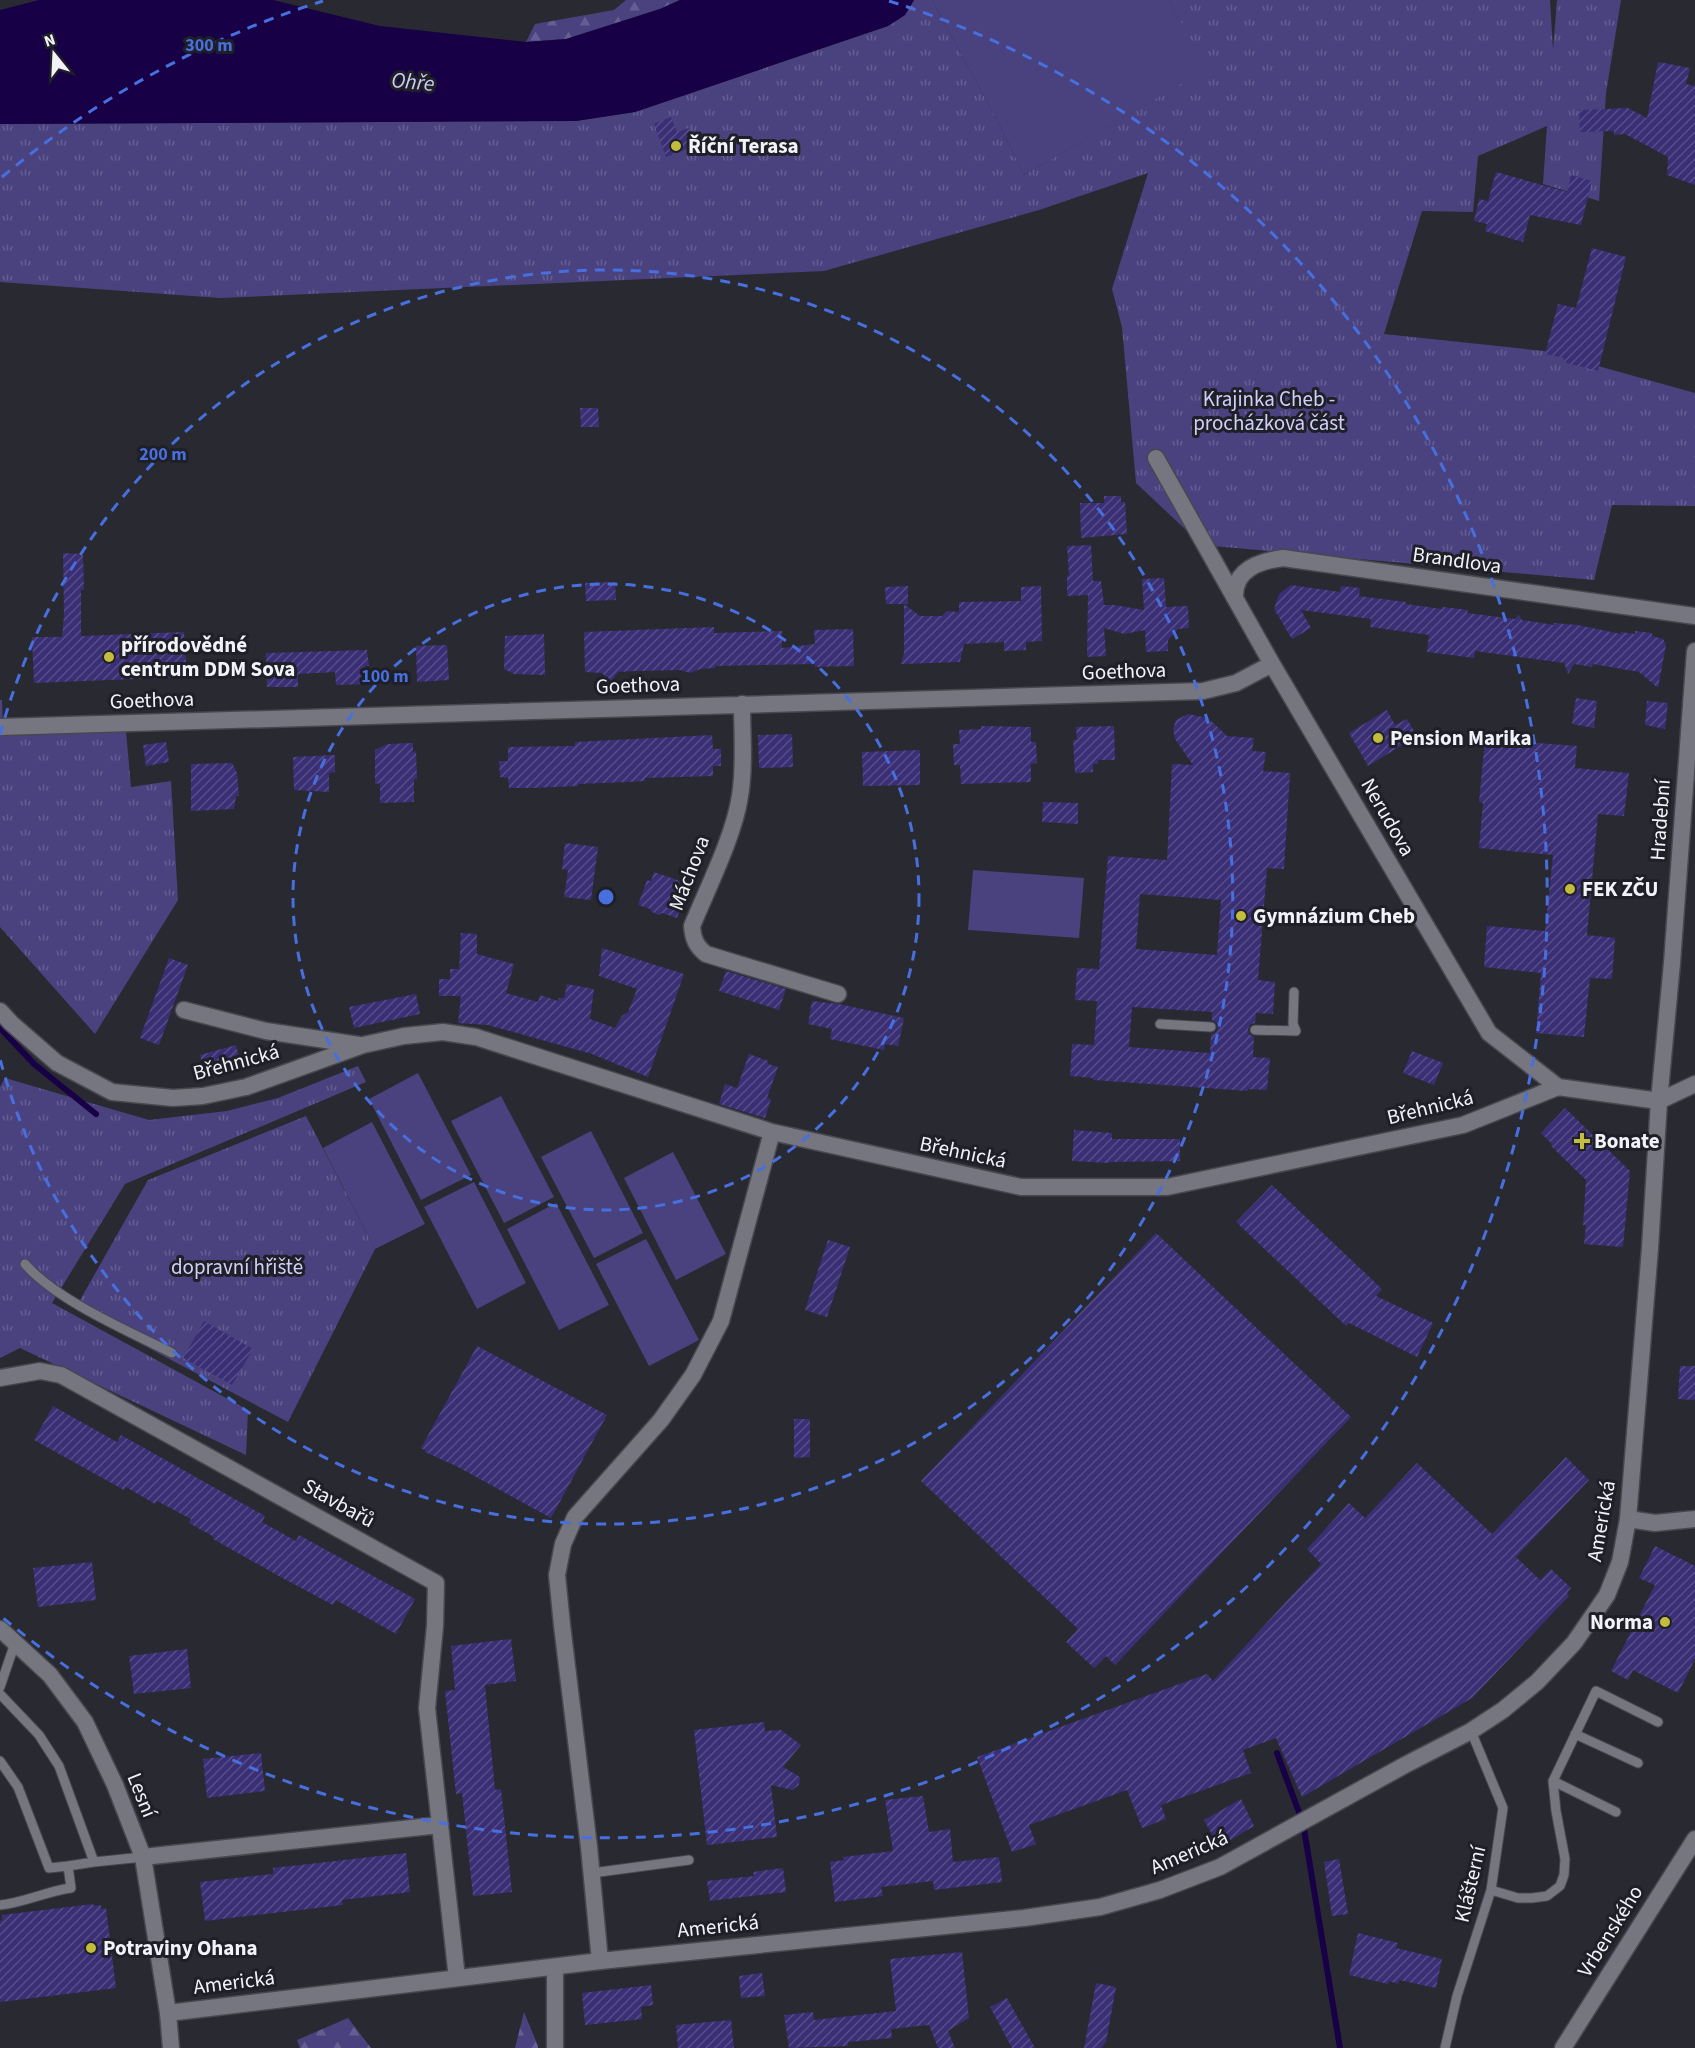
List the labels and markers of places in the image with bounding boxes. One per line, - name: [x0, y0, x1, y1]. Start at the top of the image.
- place label: Říční Terasa: [688, 131, 799, 161]
- marker: Říční Terasa: [669, 139, 683, 153]
- place label: přírodovědné centrum DDM Sova: [121, 630, 295, 684]
- marker: přírodovědné centrum DDM Sova: [102, 650, 116, 664]
- place label: Pension Marika: [1390, 723, 1532, 753]
- marker: Pension Marika: [1371, 731, 1385, 745]
- place label: FEK ZČU: [1582, 874, 1658, 904]
- marker: FEK ZČU: [1563, 882, 1577, 896]
- centre of rings: [596, 887, 616, 907]
- place label: Gymnázium Cheb: [1253, 901, 1415, 931]
- marker: Gymnázium Cheb: [1234, 909, 1248, 923]
- place label: Bonate: [1594, 1126, 1660, 1156]
- marker: Bonate: [1575, 1134, 1589, 1148]
- place label: Norma: [1590, 1607, 1653, 1637]
- marker: Norma: [1658, 1615, 1672, 1629]
- place label: Potraviny Ohana: [103, 1933, 257, 1963]
- marker: Potraviny Ohana: [84, 1941, 98, 1955]

